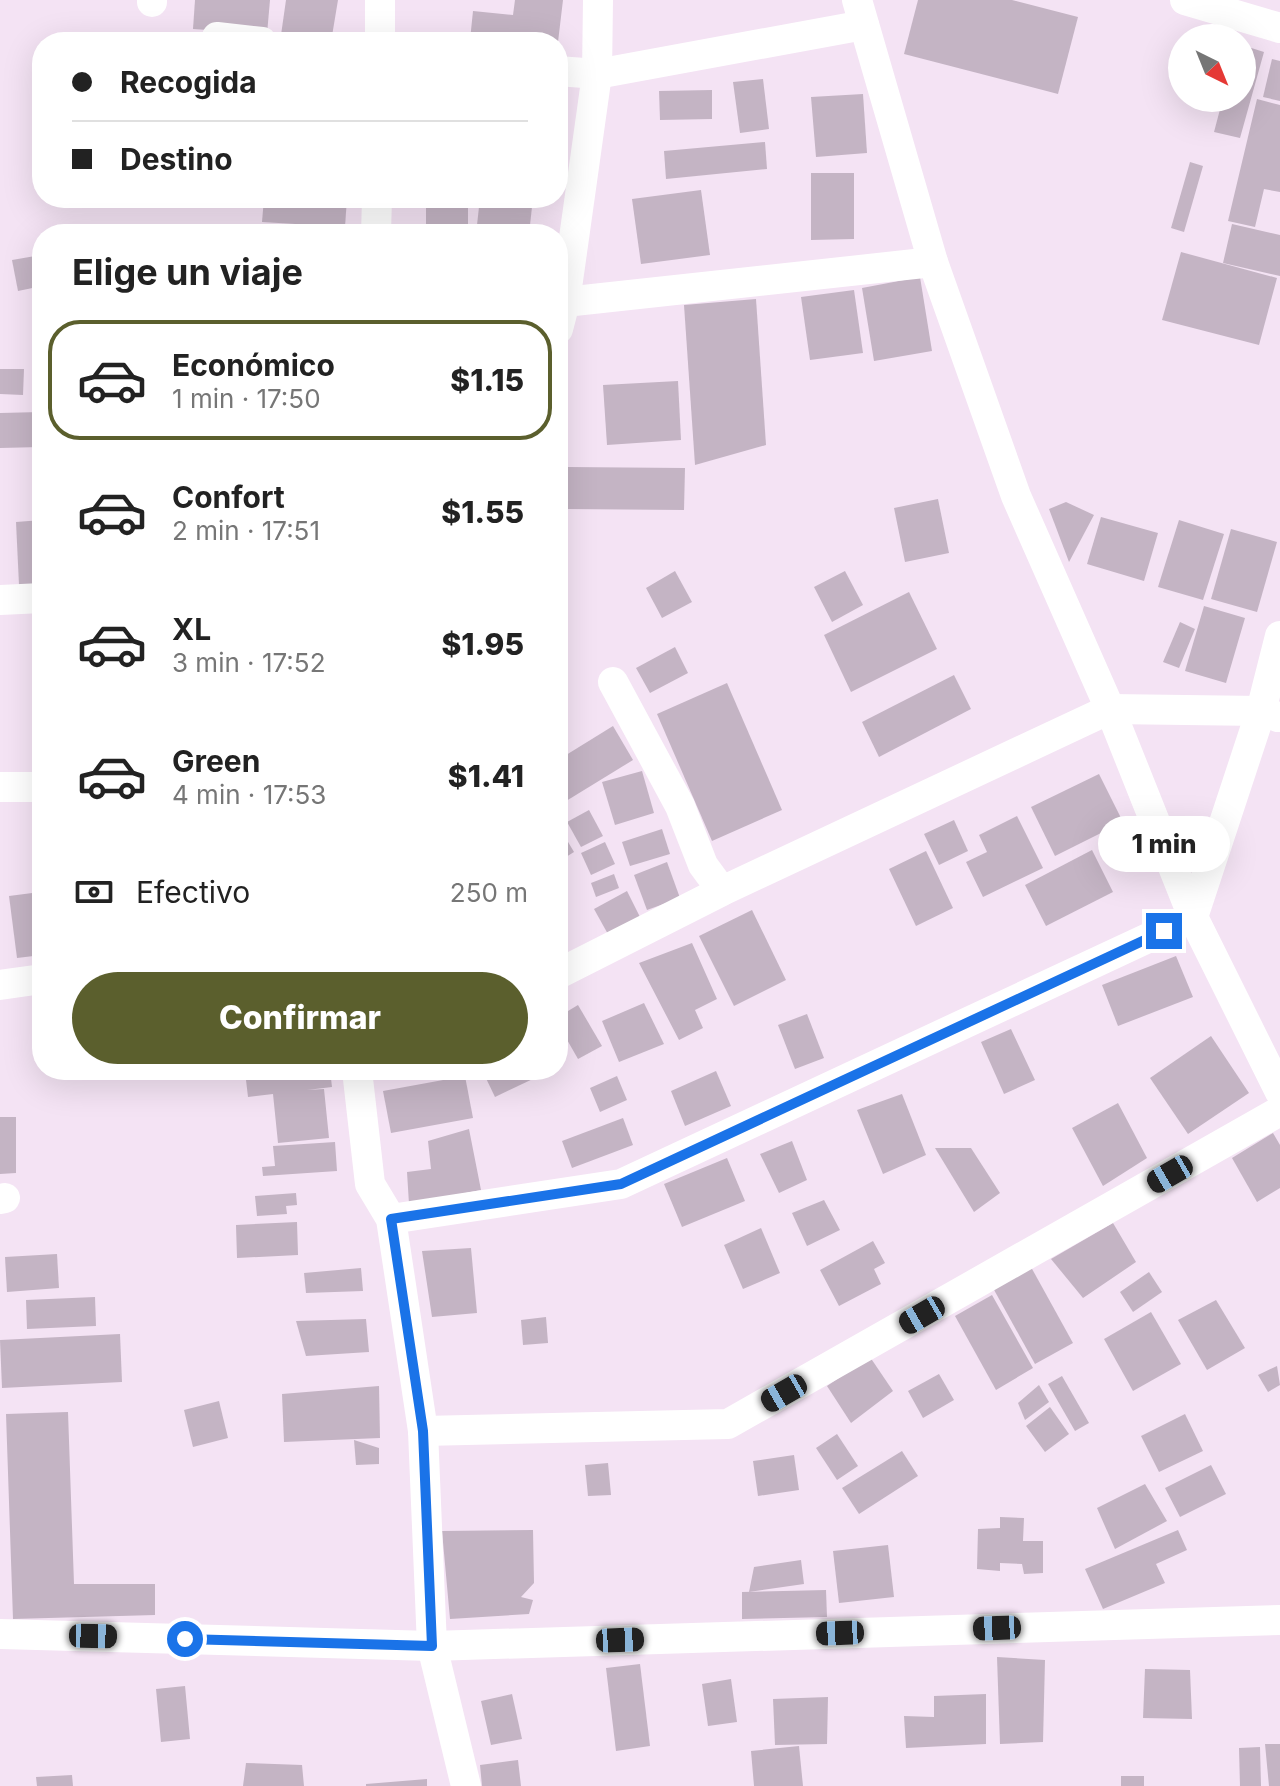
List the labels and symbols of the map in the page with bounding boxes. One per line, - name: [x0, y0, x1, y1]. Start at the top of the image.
- north arrow: [1168, 24, 1256, 112]
- callout: 1 min: [1098, 815, 1230, 871]
- route end: [1146, 913, 1182, 949]
- car: [1143, 1152, 1197, 1196]
- car: [895, 1293, 949, 1337]
- car: [757, 1371, 811, 1415]
- car: [973, 1615, 1021, 1641]
- car: [816, 1620, 864, 1646]
- route start: [167, 1621, 203, 1657]
- car: [69, 1624, 117, 1648]
- car: [596, 1627, 644, 1653]

